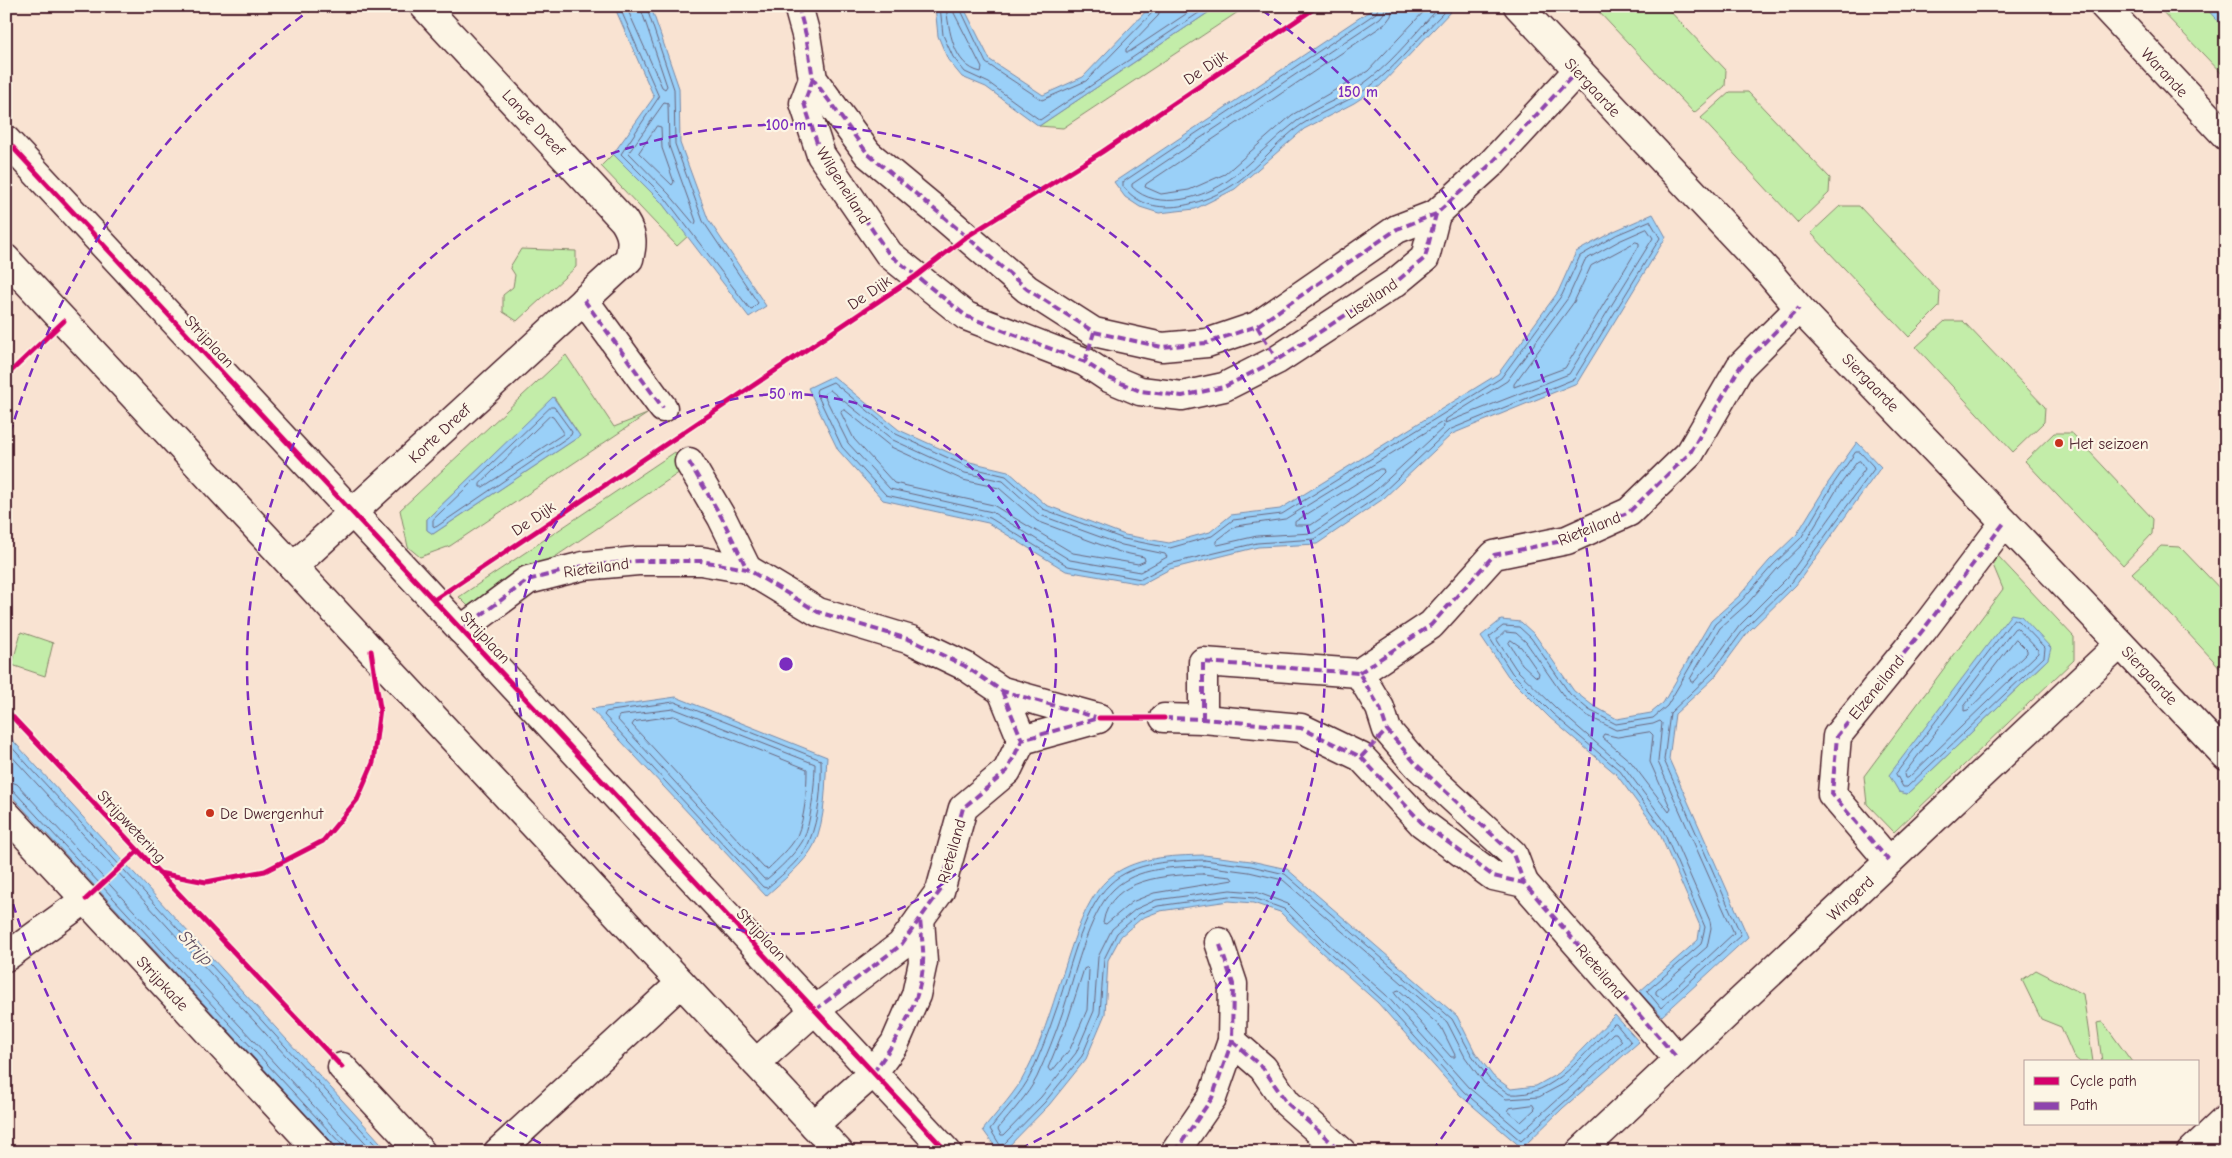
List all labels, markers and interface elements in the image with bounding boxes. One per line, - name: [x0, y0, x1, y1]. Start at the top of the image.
- street label: Warande: [2137, 44, 2192, 101]
- street label: De Dijk: [1180, 47, 1231, 89]
- street label: Siergaarde: [1561, 55, 1624, 121]
- text: 150 m: [1338, 83, 1378, 101]
- street label: Lange Dreef: [498, 86, 569, 160]
- text: 100 m: [766, 116, 806, 134]
- street label: Wilgeneiland: [812, 144, 874, 227]
- street label: De Dijk: [844, 272, 895, 314]
- street label: Liseiland: [1342, 275, 1401, 323]
- street label: Strijplaan: [181, 312, 238, 371]
- street label: Siergaarde: [1838, 350, 1902, 415]
- text: 50 m: [769, 385, 803, 403]
- street label: Korte Dreef: [405, 400, 475, 467]
- place label: Het seizoen: [2069, 435, 2149, 453]
- marker: Het seizoen: [2053, 437, 2065, 449]
- street label: De Dijk: [508, 498, 559, 540]
- street label: Rieteiland: [1555, 508, 1623, 550]
- street label: Rieteiland: [562, 554, 630, 581]
- street label: Strijplaan: [457, 608, 514, 667]
- street label: Siergaarde: [2118, 643, 2181, 709]
- street label: Elzeneiland: [1845, 652, 1908, 723]
- centre of rings: [777, 655, 795, 673]
- street label: Strijpwetering: [93, 787, 169, 867]
- place label: De Dwergenhut: [220, 805, 324, 823]
- marker: De Dwergenhut: [204, 807, 216, 819]
- street label: Rieteiland: [934, 817, 970, 886]
- street label: Wingerd: [1824, 873, 1878, 925]
- street label: Strijplaan: [733, 905, 790, 964]
- water label: Strijp: [174, 926, 217, 971]
- street label: Rieteiland: [1572, 941, 1629, 1002]
- street label: Strijpkade: [133, 953, 192, 1015]
- legend: [2024, 1060, 2200, 1126]
- text: Cycle path: [2070, 1072, 2137, 1090]
- text: Path: [2070, 1096, 2098, 1114]

